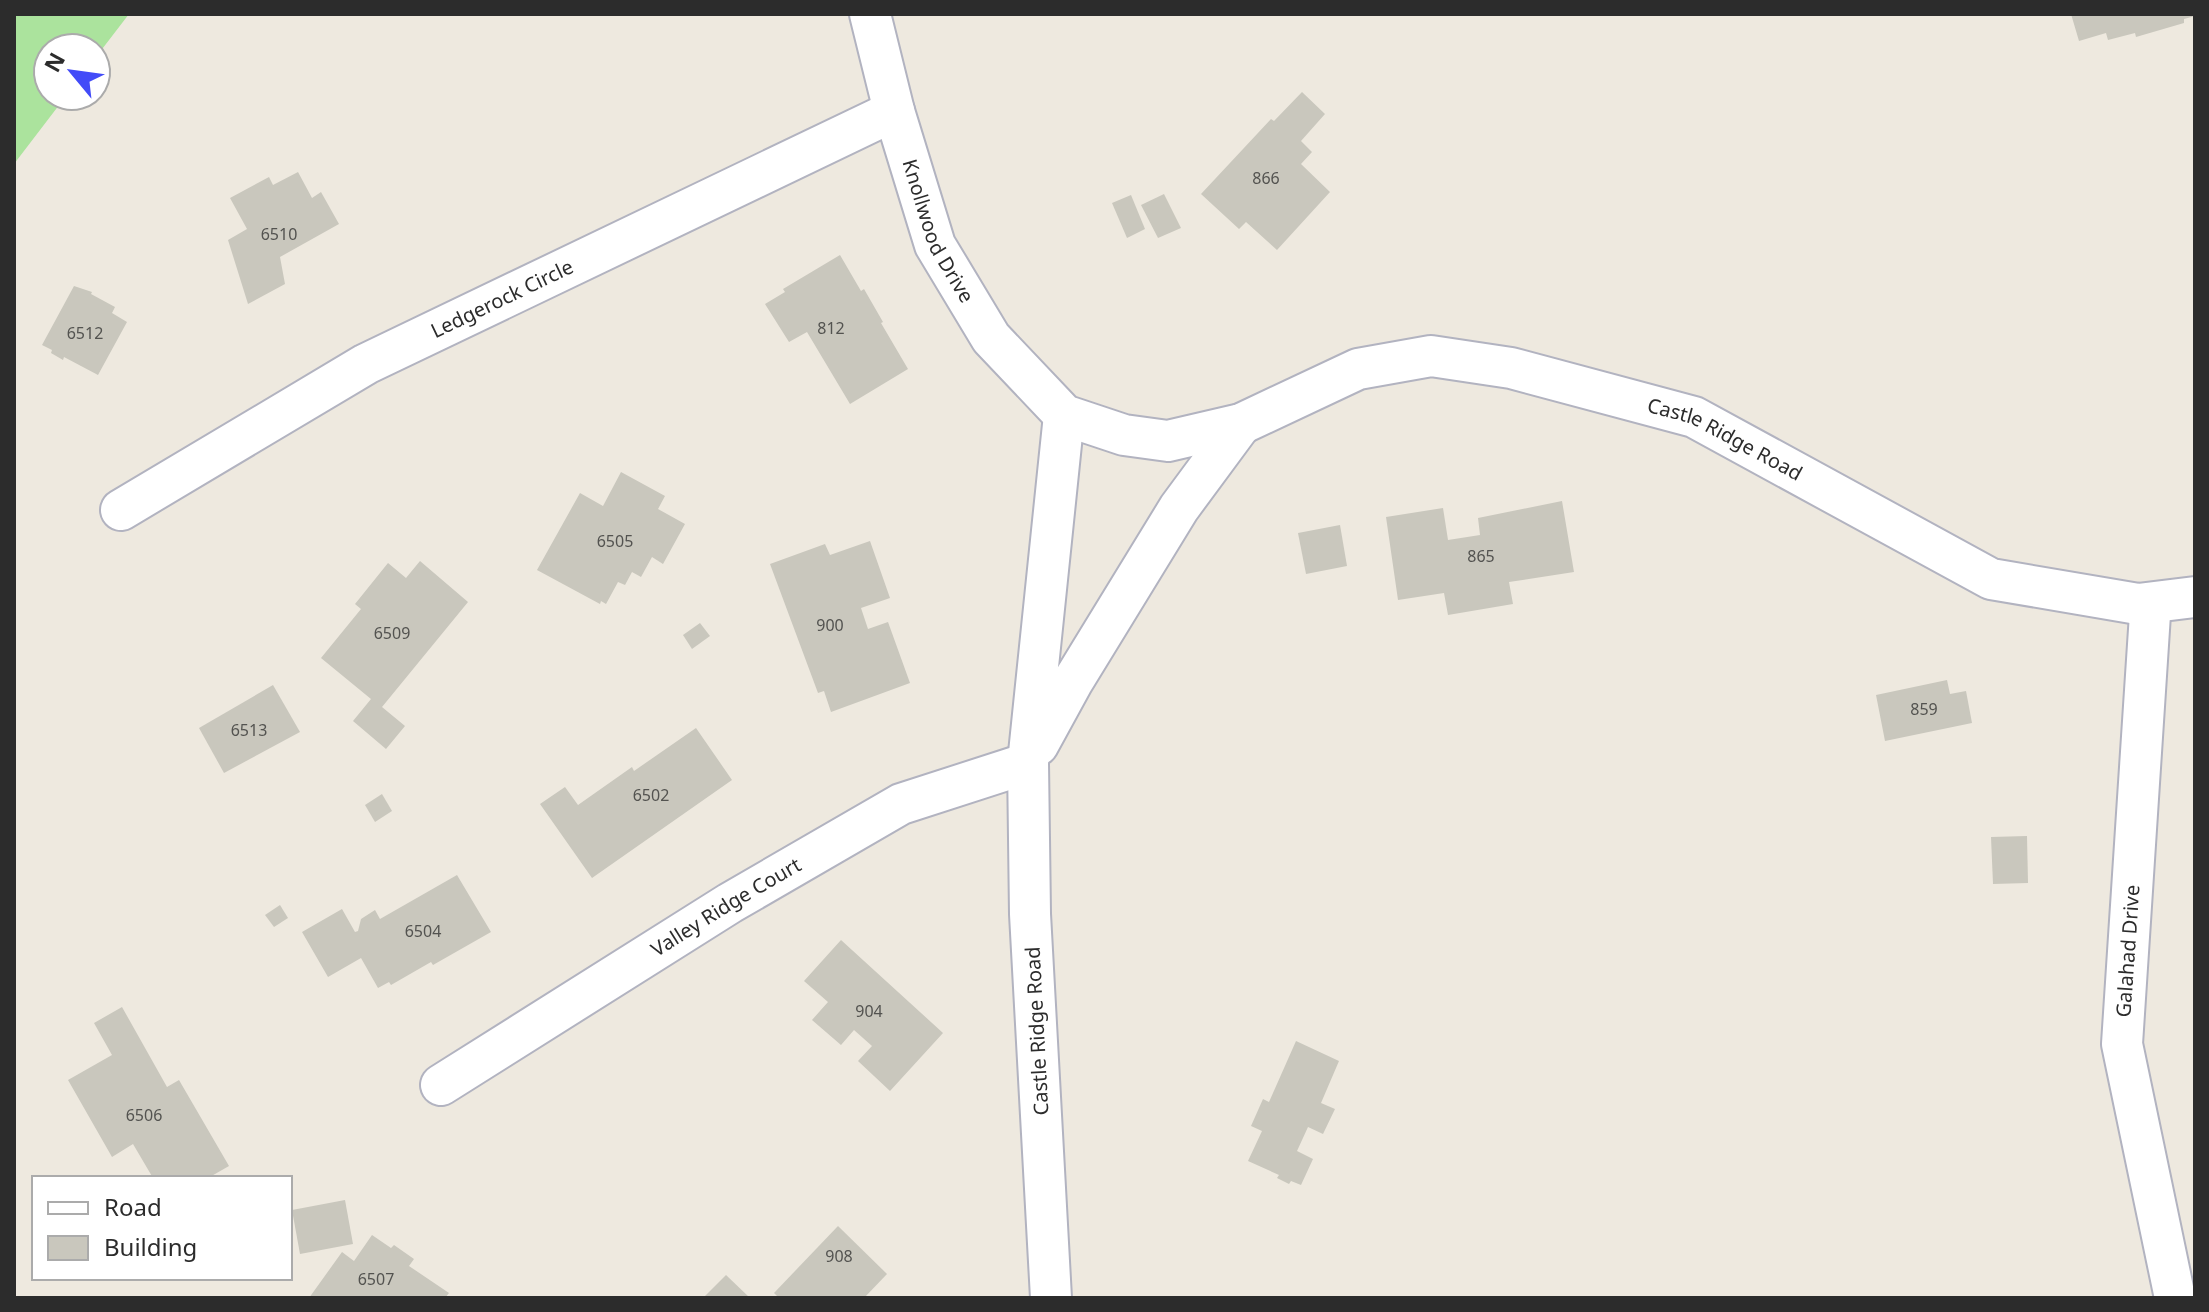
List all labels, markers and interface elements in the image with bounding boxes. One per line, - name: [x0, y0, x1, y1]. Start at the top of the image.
- north arrow: [32, 32, 112, 112]
- text: N: [36, 47, 71, 77]
- street label: Knollwood Drive: [896, 156, 981, 307]
- house number: 866: [1252, 167, 1280, 189]
- house number: 6510: [261, 223, 297, 245]
- street label: Ledgerock Circle: [426, 253, 577, 344]
- house number: 812: [817, 317, 845, 339]
- house number: 6512: [67, 322, 103, 344]
- street label: Castle Ridge Road: [1645, 391, 1807, 487]
- house number: 6505: [597, 530, 633, 552]
- house number: 865: [1467, 545, 1495, 567]
- house number: 900: [816, 614, 844, 636]
- house number: 6509: [374, 622, 410, 644]
- house number: 859: [1910, 698, 1938, 720]
- house number: 6513: [231, 719, 267, 741]
- house number: 6502: [633, 784, 669, 806]
- street label: Valley Ridge Court: [646, 851, 806, 962]
- street label: Galahad Drive: [2109, 884, 2146, 1018]
- house number: 6504: [405, 920, 441, 942]
- street label: Castle Ridge Road: [1019, 946, 1054, 1116]
- house number: 904: [855, 1000, 883, 1022]
- house number: 6506: [126, 1104, 162, 1126]
- legend: [32, 1176, 292, 1280]
- text: Road: [104, 1190, 162, 1223]
- text: Building: [104, 1230, 197, 1263]
- house number: 908: [825, 1245, 853, 1267]
- house number: 6507: [358, 1268, 394, 1290]

